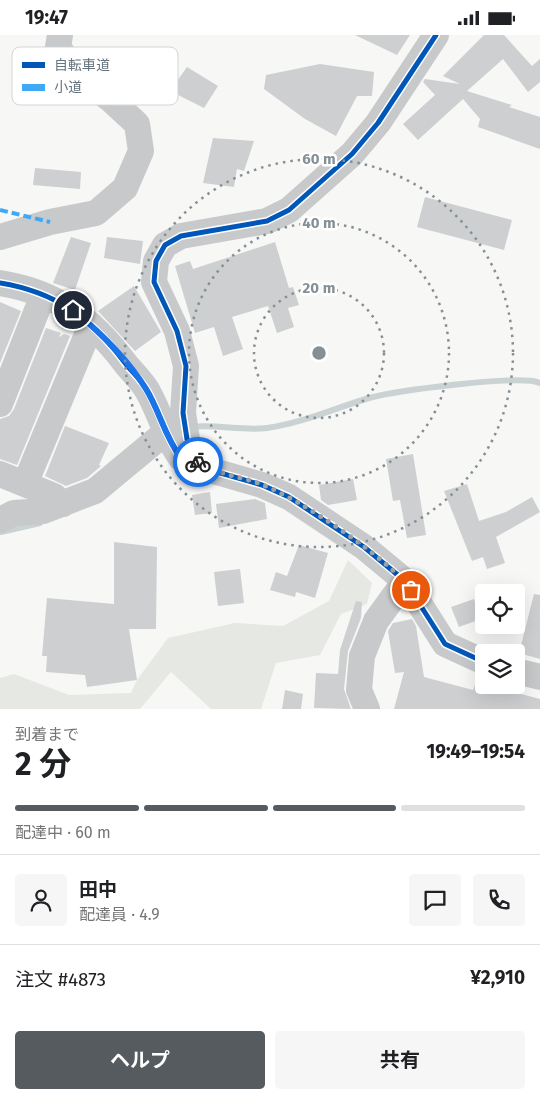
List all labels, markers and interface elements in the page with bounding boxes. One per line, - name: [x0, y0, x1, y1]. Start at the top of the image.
- text: 19:47: [25, 6, 68, 29]
- legend: [12, 47, 178, 105]
- text: 自転車道: [54, 57, 110, 74]
- text: 小道: [54, 79, 82, 96]
- text: 60 m: [302, 150, 336, 168]
- text: 40 m: [302, 214, 336, 232]
- text: 20 m: [303, 279, 335, 297]
- pin: [52, 289, 94, 331]
- icon: home: [59, 296, 87, 324]
- centre of rings: [310, 344, 328, 362]
- courier: [173, 437, 223, 487]
- icon: bike: [184, 448, 212, 476]
- pin: [390, 569, 432, 611]
- icon: bag: [397, 576, 425, 604]
- map controls: [475, 584, 525, 694]
- button: locate: [475, 584, 525, 634]
- button: layers: [475, 644, 525, 694]
- text: 到着まで: [15, 725, 79, 744]
- text: 19:49–19:54: [426, 740, 525, 763]
- text: 2 分: [15, 745, 71, 783]
- text: 配達中 · 60 m: [15, 823, 111, 842]
- button: person: [15, 874, 67, 926]
- button: chat: [409, 874, 461, 926]
- button: phone: [473, 874, 525, 926]
- text: 田中: [79, 878, 117, 901]
- text: 配達員 · 4.9: [79, 905, 160, 924]
- text: ¥2,910: [470, 966, 525, 989]
- text: 注文 #4873: [15, 968, 106, 991]
- button: ヘルプ: [15, 1031, 265, 1089]
- button: 共有: [275, 1031, 525, 1089]

